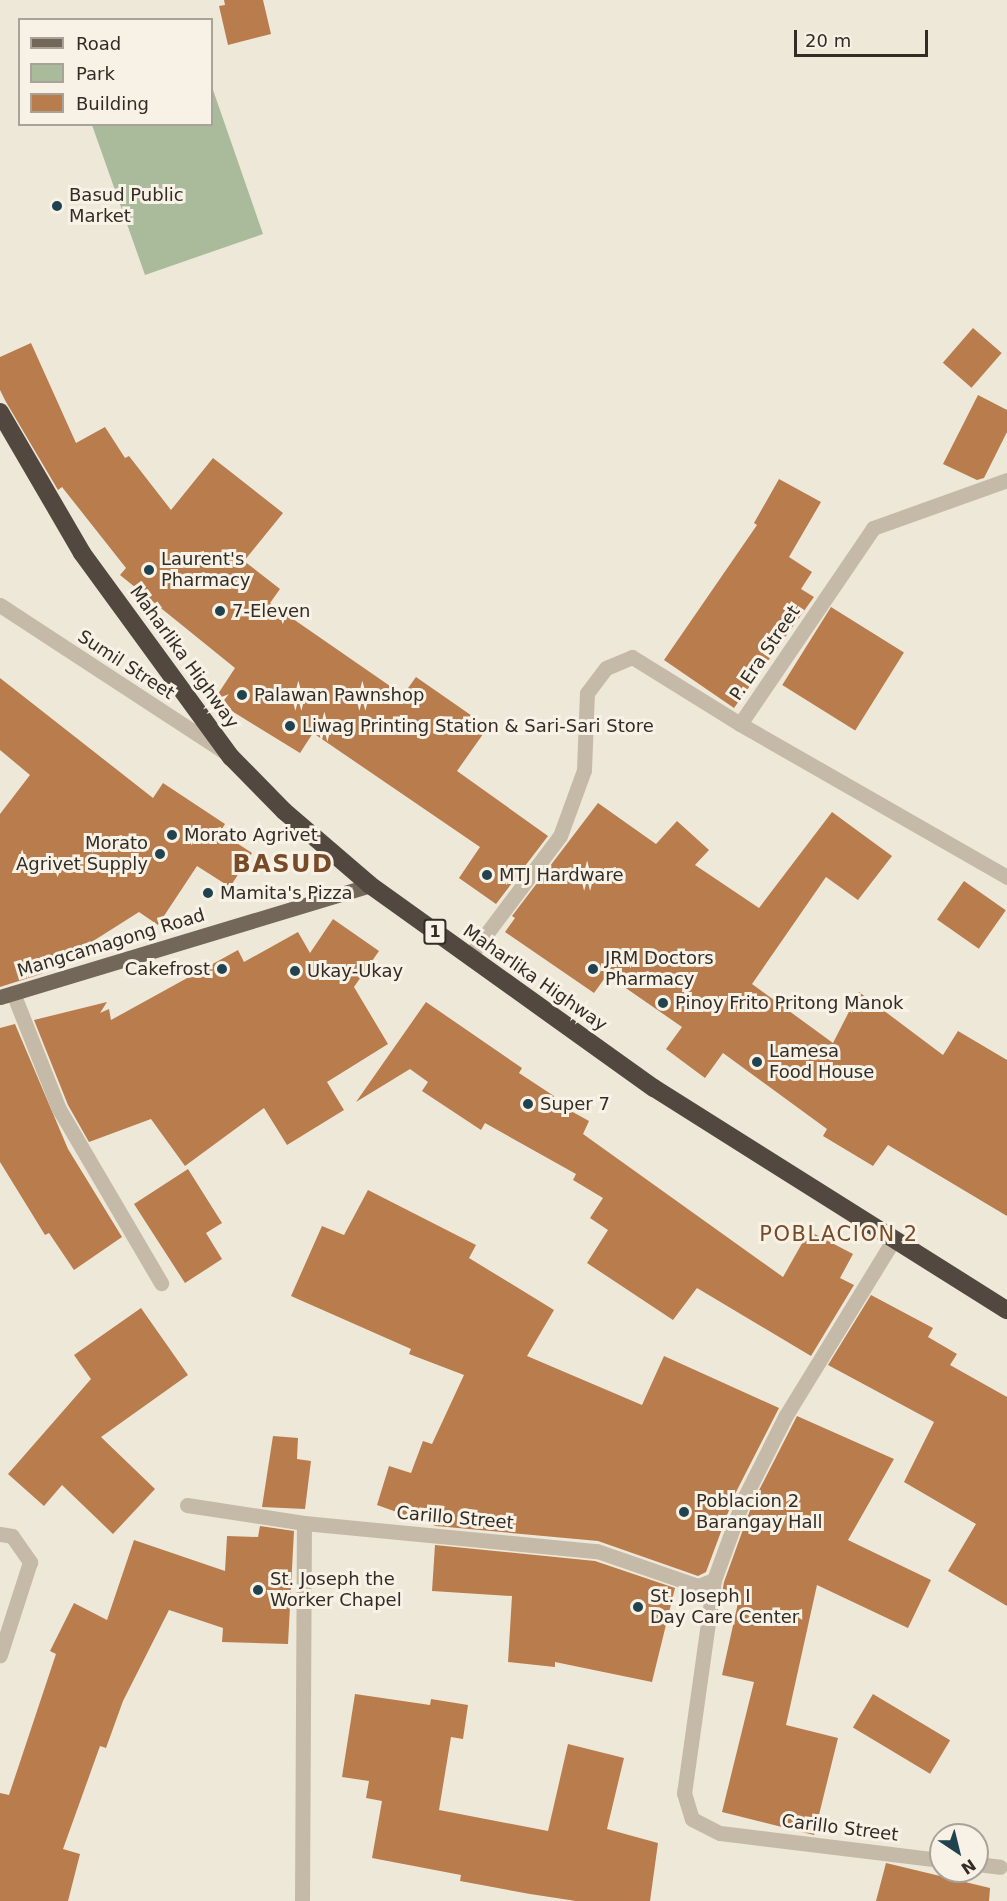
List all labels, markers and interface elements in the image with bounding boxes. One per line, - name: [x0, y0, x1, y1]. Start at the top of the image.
- legend: [18, 18, 213, 126]
- scale bar: [797, 18, 930, 56]
- text: 20 m: [805, 30, 851, 51]
- text: Road: [76, 33, 121, 54]
- text: Park: [76, 63, 115, 84]
- text: Building: [76, 93, 149, 114]
- place label: Basud Public Market: [69, 185, 184, 228]
- marker: Basud Public Market: [50, 199, 64, 213]
- place label: Laurent's Pharmacy: [161, 549, 250, 592]
- marker: Laurent's Pharmacy: [142, 563, 156, 577]
- street label: Maharlika Highway: [125, 581, 243, 733]
- place label: 7-Eleven: [232, 600, 311, 622]
- street label: P. Era Street: [725, 601, 805, 705]
- marker: 7-Eleven: [213, 604, 227, 618]
- street label: Sumil Street: [74, 626, 178, 704]
- place label: Palawan Pawnshop: [254, 684, 424, 706]
- marker: Palawan Pawnshop: [235, 688, 249, 702]
- place label: Liwag Printing Station & Sari-Sari Store: [302, 715, 654, 737]
- marker: Liwag Printing Station & Sari-Sari Store: [283, 719, 297, 733]
- place label: Morato Agrivet: [184, 824, 318, 846]
- marker: Morato Agrivet: [165, 828, 179, 842]
- place label: Morato Agrivet Supply: [16, 833, 148, 876]
- marker: Morato Agrivet Supply: [153, 847, 167, 861]
- district label: BASUD: [232, 851, 334, 879]
- place label: MTJ Hardware: [499, 864, 623, 886]
- marker: MTJ Hardware: [480, 868, 494, 882]
- place label: Mamita's Pizza: [220, 882, 353, 904]
- marker: Mamita's Pizza: [201, 886, 215, 900]
- street label: Mangcamagong Road: [15, 904, 207, 982]
- road number: 1: [423, 919, 447, 945]
- street label: Maharlika Highway: [459, 920, 611, 1036]
- place label: JRM Doctors Pharmacy: [605, 948, 714, 990]
- place label: Cakefrost: [125, 958, 210, 980]
- place label: Ukay-Ukay: [307, 960, 403, 982]
- marker: Cakefrost: [215, 962, 229, 976]
- marker: JRM Doctors Pharmacy: [586, 962, 600, 976]
- marker: Ukay-Ukay: [288, 964, 302, 978]
- place label: Pinoy Frito Pritong Manok: [675, 992, 903, 1014]
- marker: Pinoy Frito Pritong Manok: [656, 996, 670, 1010]
- place label: Lamesa Food House: [769, 1041, 874, 1084]
- marker: Lamesa Food House: [750, 1055, 764, 1069]
- place label: Super 7: [540, 1093, 610, 1115]
- marker: Super 7: [521, 1097, 535, 1111]
- district label: POBLACION 2: [759, 1221, 919, 1247]
- place label: Poblacion 2 Barangay Hall: [696, 1491, 823, 1534]
- street label: Carillo Street: [396, 1502, 514, 1534]
- marker: Poblacion 2 Barangay Hall: [677, 1505, 691, 1519]
- place label: St. Joseph the Worker Chapel: [270, 1569, 402, 1612]
- marker: St. Joseph the Worker Chapel: [251, 1583, 265, 1597]
- place label: St. Joseph I Day Care Center: [650, 1586, 799, 1628]
- marker: St. Joseph I Day Care Center: [631, 1600, 645, 1614]
- street label: Carillo Street: [780, 1810, 900, 1846]
- north arrow: [929, 1823, 989, 1883]
- text: N: [958, 1855, 979, 1878]

